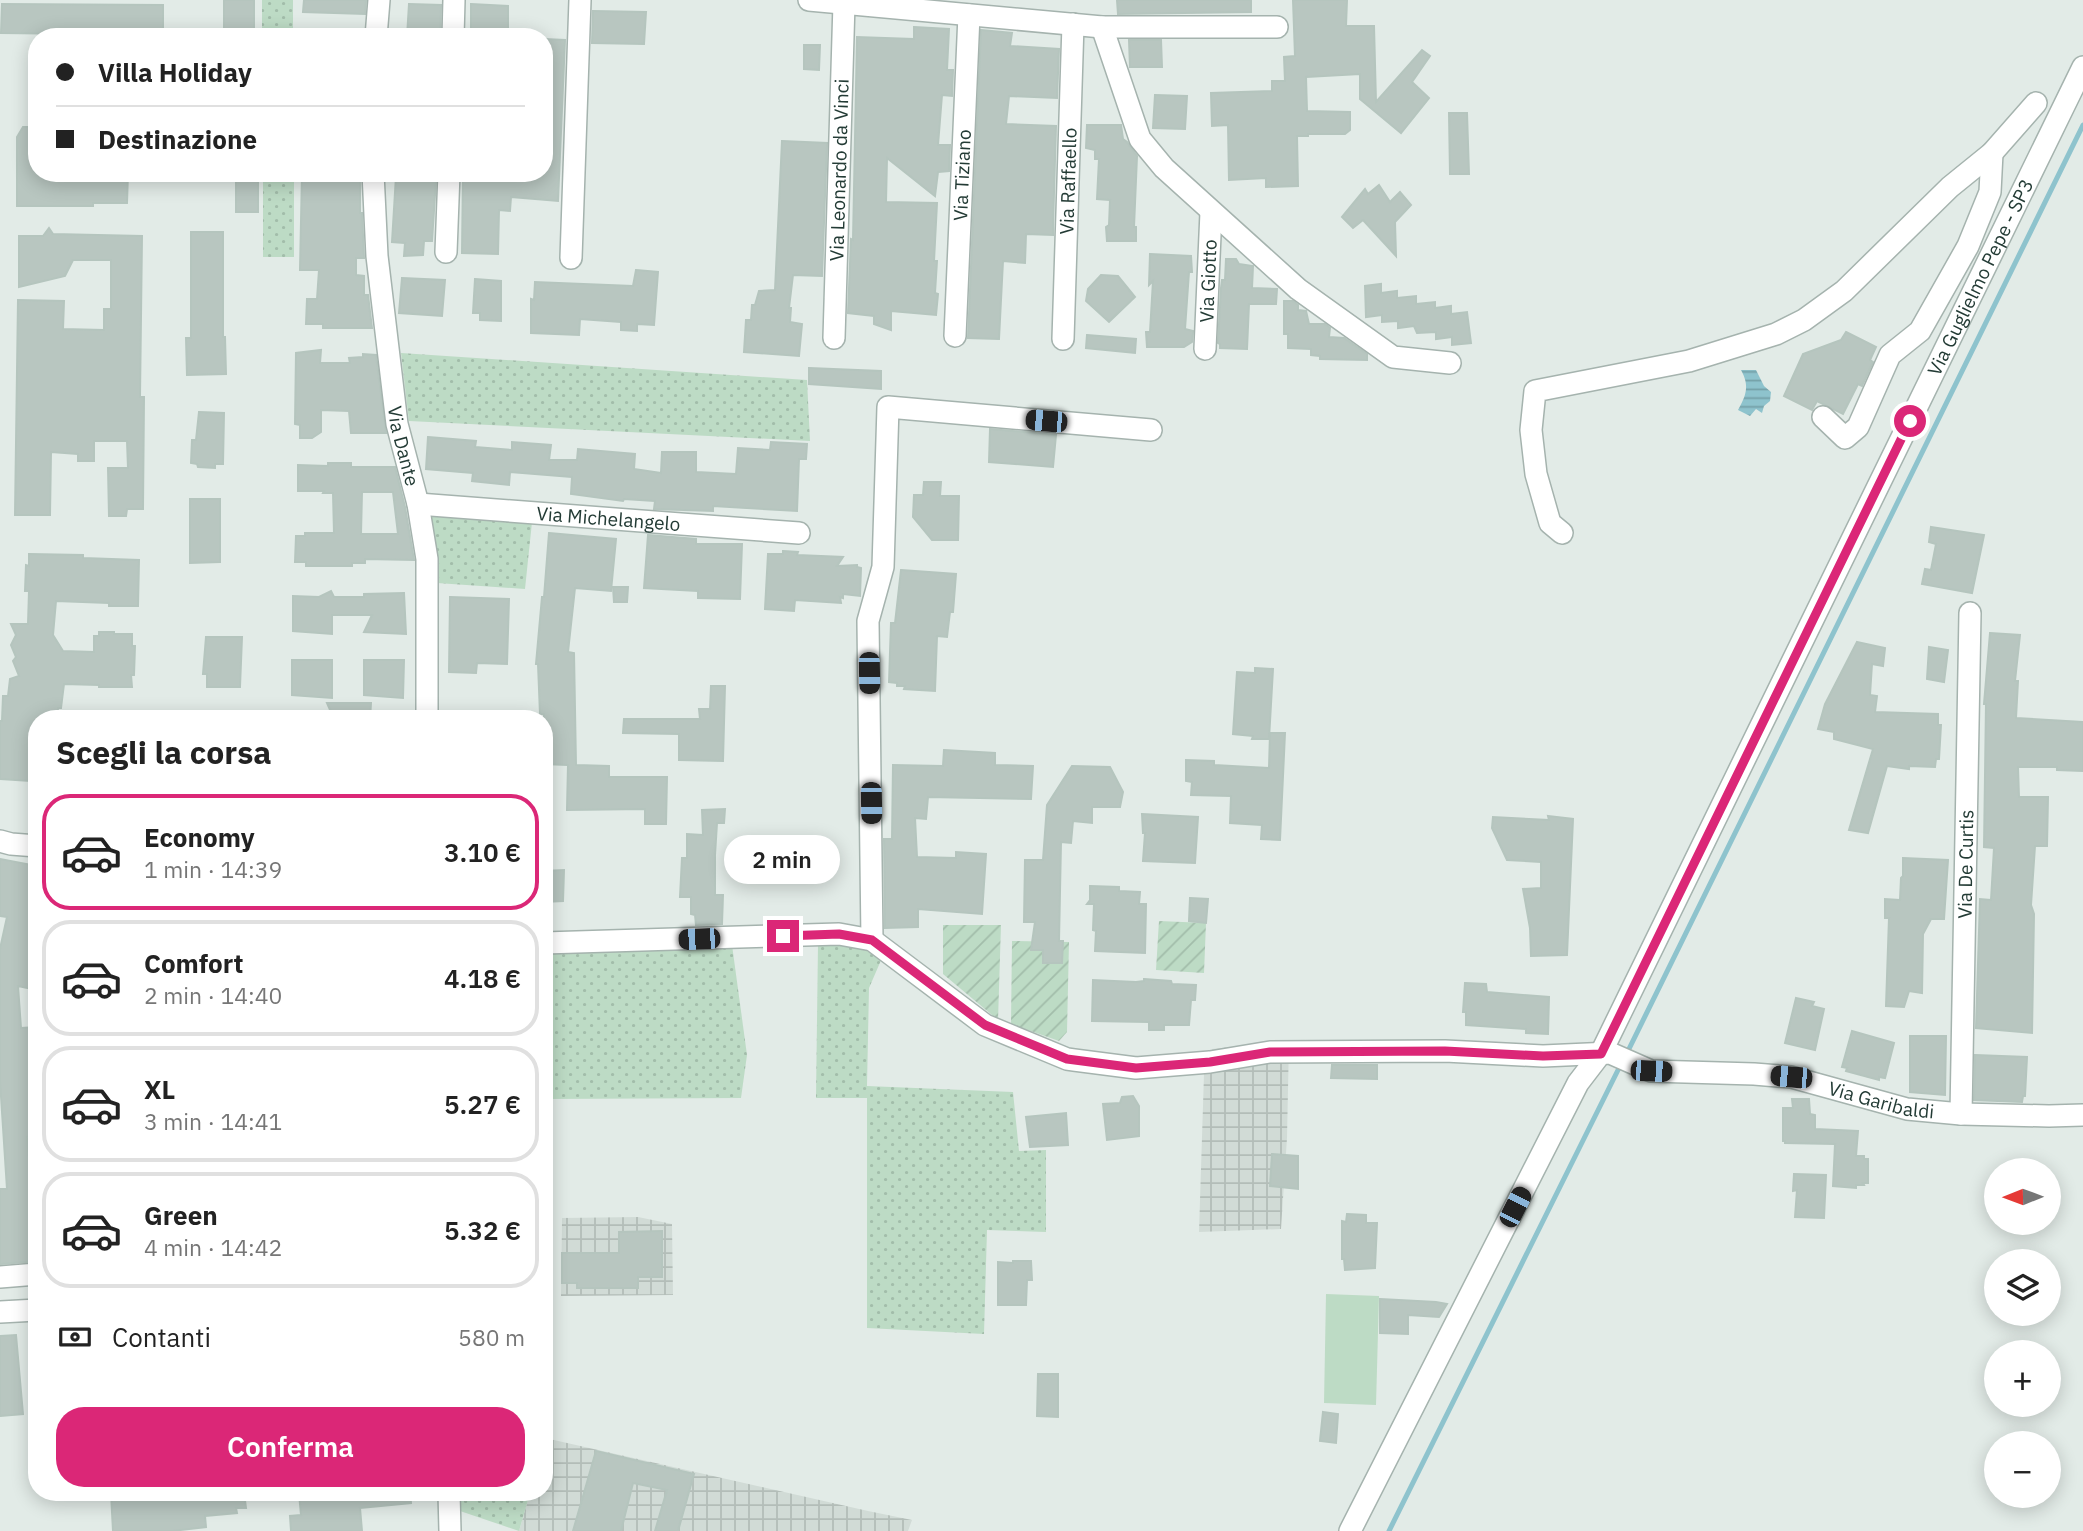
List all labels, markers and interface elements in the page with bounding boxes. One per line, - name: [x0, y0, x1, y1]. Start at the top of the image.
- text: Villa Holiday: [98, 55, 252, 89]
- street label: Via Leonardo da Vinci: [824, 78, 854, 262]
- text: Destinazione: [98, 122, 257, 156]
- street label: Via Raffaello: [1054, 127, 1082, 235]
- street label: Via Tiziano: [948, 129, 976, 222]
- street label: Via Guglielmo Pepe - SP3: [1922, 175, 2038, 379]
- street label: Via Giotto: [1194, 239, 1222, 323]
- street label: Via Dante: [383, 405, 425, 489]
- route start: [1894, 405, 1926, 437]
- car: [1025, 409, 1068, 433]
- street label: Via Michelangelo: [536, 501, 681, 536]
- car: [859, 652, 880, 694]
- text: Scegli la corsa: [56, 731, 272, 773]
- car: [861, 782, 882, 824]
- street label: Via De Curtis: [1953, 809, 1978, 919]
- text: Economy: [144, 820, 255, 854]
- icon: car: [60, 821, 123, 884]
- callout: 2 min: [725, 834, 841, 884]
- text: 3.10 €: [444, 835, 521, 869]
- text: 2 min: [752, 844, 812, 874]
- text: 1 min · 14:39: [144, 854, 282, 884]
- route end: [767, 920, 799, 952]
- car: [678, 928, 721, 950]
- text: Comfort: [144, 946, 243, 980]
- icon: car: [60, 947, 123, 1010]
- text: 4.18 €: [444, 961, 521, 995]
- text: 2 min · 14:40: [144, 980, 282, 1010]
- car: [1630, 1060, 1673, 1082]
- car: [1770, 1065, 1813, 1089]
- text: XL: [144, 1072, 175, 1106]
- icon: car: [60, 1073, 123, 1136]
- street label: Via Garibaldi: [1826, 1076, 1935, 1123]
- text: 5.27 €: [444, 1087, 521, 1121]
- text: 3 min · 14:41: [144, 1106, 282, 1136]
- north arrow: [1984, 1158, 2062, 1236]
- map controls: [1984, 1158, 2061, 1508]
- car: [1497, 1184, 1534, 1230]
- text: Green: [144, 1198, 218, 1232]
- icon: car: [60, 1199, 123, 1262]
- text: 5.32 €: [444, 1213, 521, 1247]
- text: 4 min · 14:42: [144, 1232, 282, 1262]
- button: layers: [1984, 1249, 2061, 1326]
- icon: cash: [56, 1318, 94, 1356]
- text: Contanti: [112, 1320, 211, 1354]
- text: 580 m: [458, 1322, 525, 1352]
- button: +: [1984, 1340, 2061, 1417]
- button: Conferma: [56, 1407, 525, 1487]
- button: −: [1984, 1431, 2061, 1508]

